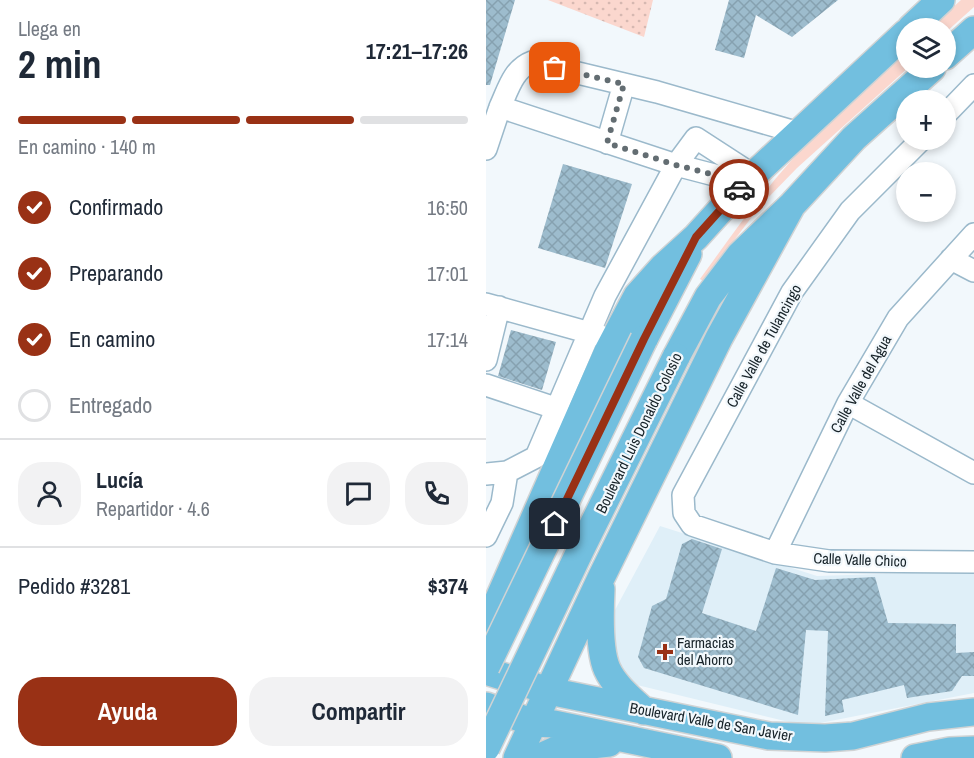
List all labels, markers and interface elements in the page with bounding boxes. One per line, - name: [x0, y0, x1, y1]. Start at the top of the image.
- text: Llega en: [18, 15, 81, 42]
- map controls: [896, 18, 956, 222]
- button: layers: [896, 18, 956, 78]
- text: 17:21–17:26: [366, 36, 468, 66]
- text: 2 min: [18, 38, 102, 90]
- pin: [529, 42, 580, 93]
- icon: bag: [538, 51, 571, 84]
- button: +: [896, 90, 956, 150]
- text: En camino · 140 m: [18, 133, 156, 160]
- courier: [709, 159, 769, 219]
- button: −: [896, 162, 956, 222]
- icon: car: [723, 173, 756, 206]
- icon: check: [18, 191, 51, 224]
- text: Confirmado: [69, 192, 163, 222]
- text: 16:50: [427, 194, 468, 221]
- icon: check: [18, 257, 51, 290]
- text: Preparando: [69, 258, 163, 288]
- text: 17:01: [427, 260, 468, 287]
- street label: Calle Valle de Tulancingo: [721, 280, 806, 411]
- icon: check: [18, 323, 51, 356]
- text: En camino: [69, 324, 155, 354]
- text: 17:14: [427, 326, 468, 353]
- street label: Calle Valle del Agua: [825, 331, 896, 437]
- street label: Boulevard Luis Donaldo Colosio: [590, 349, 687, 517]
- text: Entregado: [69, 390, 152, 420]
- button: person: [18, 462, 81, 525]
- button: chat: [327, 462, 390, 525]
- button: phone: [405, 462, 468, 525]
- text: Lucía: [96, 465, 143, 495]
- text: Repartidor · 4.6: [96, 495, 210, 522]
- pin: [529, 498, 580, 549]
- icon: home: [538, 507, 571, 540]
- street label: Calle Valle Chico: [813, 547, 907, 572]
- text: Pedido #3281: [18, 571, 130, 601]
- text: $374: [428, 571, 468, 601]
- place label: Farmacias del Ahorro: [677, 632, 735, 670]
- marker: Farmacias del Ahorro: [658, 645, 672, 659]
- button: Ayuda: [18, 677, 237, 746]
- button: Compartir: [249, 677, 468, 746]
- street label: Boulevard Valle de San Javier: [628, 697, 794, 746]

